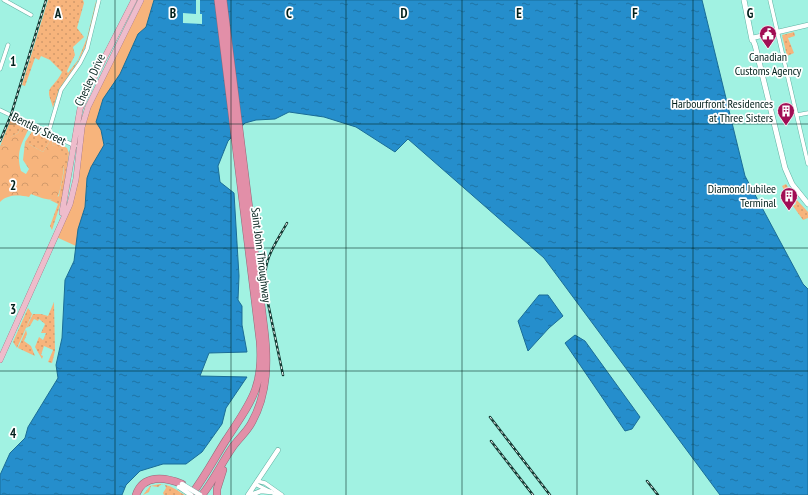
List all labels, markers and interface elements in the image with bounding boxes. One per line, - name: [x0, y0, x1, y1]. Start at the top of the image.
- text: A: [54, 5, 62, 22]
- text: B: [170, 5, 176, 22]
- text: C: [286, 5, 292, 22]
- text: D: [401, 5, 408, 22]
- text: E: [516, 5, 522, 22]
- text: F: [632, 5, 638, 22]
- text: G: [747, 5, 754, 22]
- public building icon: Canadian Customs Agency: [758, 24, 778, 49]
- place label: Canadian Customs Agency: [735, 49, 802, 78]
- street label: Chesley Drive: [71, 51, 108, 108]
- text: 1: [10, 53, 16, 70]
- place label: Harbourfront Residences at Three Sisters: [672, 96, 773, 125]
- building icon: Harbourfront Residences at Three Sisters: [776, 101, 796, 126]
- street label: Bentley Street: [10, 109, 69, 148]
- text: 2: [10, 177, 16, 194]
- place label: Diamond Jubilee Terminal: [708, 181, 776, 210]
- building icon: Diamond Jubilee Terminal: [779, 186, 799, 211]
- street label: Saint John Throughway: [248, 207, 275, 304]
- text: 3: [10, 301, 16, 318]
- text: 4: [10, 425, 17, 442]

